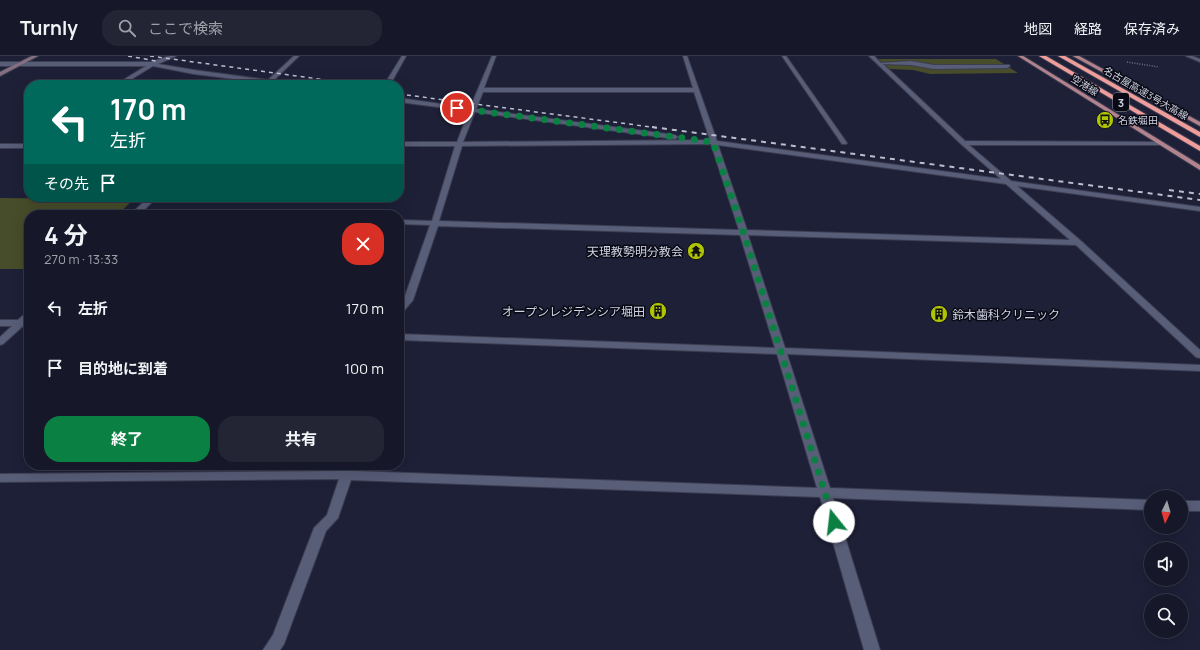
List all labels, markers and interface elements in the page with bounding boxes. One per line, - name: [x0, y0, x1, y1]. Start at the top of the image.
- search box: [102, 10, 382, 46]
- text: Turnly: [20, 15, 78, 41]
- icon: search: [116, 17, 138, 39]
- text: ここで検索: [148, 18, 223, 39]
- text: 地図: [1024, 19, 1052, 38]
- text: 経路: [1074, 19, 1102, 38]
- text: 保存済み: [1124, 19, 1180, 38]
- street label: 名古屋高速3号大高線: [1102, 64, 1190, 122]
- street label: 空港線: [1069, 71, 1101, 99]
- text: 170 m: [110, 90, 186, 128]
- pin: [440, 91, 474, 125]
- road number: 3: [1113, 93, 1129, 111]
- icon: left: [44, 96, 96, 148]
- icon: arrive: [446, 97, 468, 119]
- bus stop icon: 名鉄堀田: [1095, 110, 1115, 130]
- place label: 名鉄堀田: [1118, 113, 1158, 127]
- text: 左折: [110, 128, 146, 152]
- icon: arrive: [97, 172, 119, 194]
- text: その先: [44, 173, 89, 194]
- text: 4 分: [44, 218, 87, 251]
- button: close: [342, 223, 384, 265]
- temple icon: 天理教勢明分教会: [686, 241, 706, 261]
- place label: 天理教勢明分教会: [587, 243, 683, 260]
- text: 270 m · 13:33: [44, 250, 118, 268]
- icon: left: [44, 297, 66, 319]
- text: 左折: [78, 298, 108, 319]
- text: 170 m: [346, 298, 384, 319]
- building icon: オープンレジデンシア堀田: [648, 301, 668, 321]
- place label: オープンレジデンシア堀田: [502, 303, 645, 320]
- building icon: 鈴木歯科クリニック: [929, 304, 949, 324]
- place label: 鈴木歯科クリニック: [952, 306, 1060, 323]
- icon: arrive: [44, 357, 66, 379]
- text: 目的地に到着: [78, 358, 168, 379]
- text: 100 m: [344, 358, 384, 379]
- button: 終了: [44, 416, 210, 462]
- button: 共有: [218, 416, 384, 462]
- north arrow: [1144, 490, 1188, 534]
- map controls: [1144, 490, 1188, 638]
- position arrow: [813, 501, 855, 543]
- button: sound: [1144, 542, 1188, 586]
- button: search: [1144, 594, 1188, 638]

